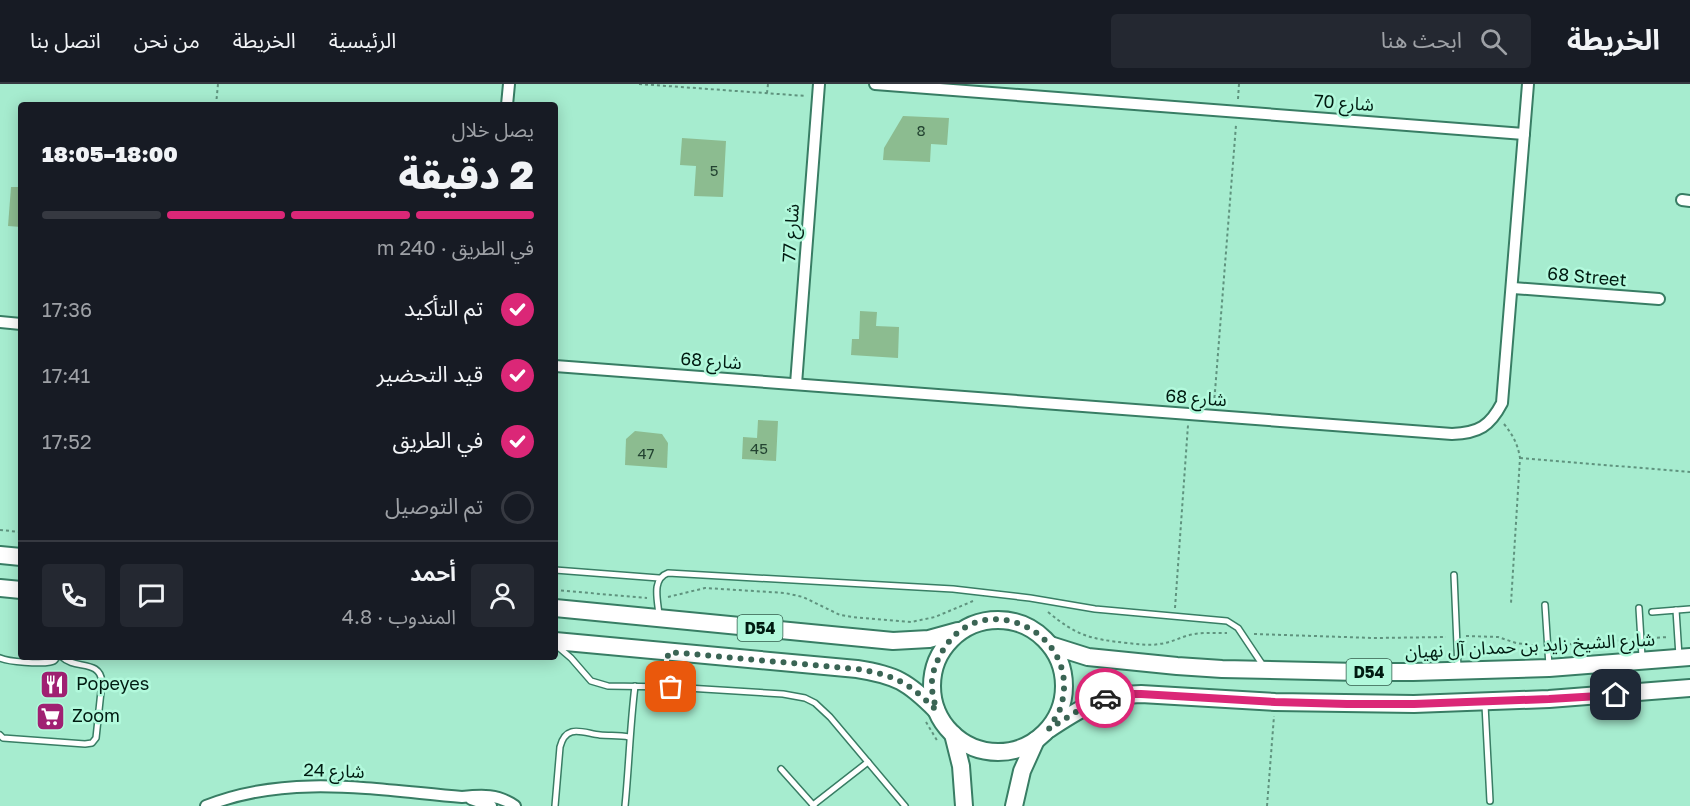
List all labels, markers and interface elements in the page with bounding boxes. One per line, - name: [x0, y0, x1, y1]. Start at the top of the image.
- search box: [1111, 14, 1531, 68]
- text: الخريطة: [1567, 23, 1660, 56]
- icon: search: [1477, 25, 1510, 58]
- text: ابحث هنا: [1381, 26, 1462, 53]
- text: اتصل بنا: [30, 27, 101, 53]
- text: من نحن: [134, 27, 200, 53]
- text: الخريطة: [233, 27, 296, 53]
- text: الرئيسية: [329, 27, 396, 53]
- street label: شارع 70: [1313, 89, 1375, 119]
- text: يصل خلال: [452, 117, 534, 141]
- house number: 8: [916, 121, 926, 139]
- text: 18:00–18:05: [42, 140, 178, 167]
- text: 2 دقيقة: [398, 151, 534, 198]
- house number: 5: [710, 161, 718, 179]
- street label: شارع 77: [777, 203, 807, 263]
- text: في الطريق · 240 m: [377, 235, 534, 259]
- street label: 68 Street: [1546, 262, 1628, 290]
- icon: check: [501, 293, 534, 326]
- text: تم التأكيد: [404, 294, 483, 321]
- text: 17:36: [42, 297, 92, 321]
- street label: شارع 68: [679, 347, 742, 377]
- icon: check: [501, 359, 534, 392]
- text: قيد التحضير: [377, 360, 483, 387]
- text: 17:41: [42, 363, 90, 387]
- street label: شارع 68: [1164, 384, 1227, 414]
- icon: check: [501, 425, 534, 458]
- text: في الطريق: [392, 426, 483, 453]
- text: 17:52: [42, 429, 92, 453]
- house number: 45: [750, 439, 768, 457]
- house number: 47: [637, 444, 655, 462]
- text: تم التوصيل: [385, 492, 483, 519]
- text: أحمد: [410, 559, 456, 586]
- button: phone: [42, 564, 105, 627]
- button: chat: [120, 564, 183, 627]
- button: person: [471, 564, 534, 627]
- text: المندوب · 4.8: [342, 604, 456, 628]
- road number: D54: [738, 615, 783, 641]
- street label: شارع الشيخ زايد بن حمدان آل نهيان: [1404, 627, 1656, 667]
- road number: D54: [1346, 659, 1392, 685]
- pin: [645, 661, 696, 712]
- restaurant icon: Popeyes: [39, 668, 71, 700]
- courier: [1075, 668, 1135, 728]
- pin: [1590, 669, 1641, 720]
- icon: bag: [654, 670, 687, 703]
- place label: Popeyes: [76, 672, 149, 694]
- icon: home: [1599, 678, 1632, 711]
- icon: car: [1089, 682, 1122, 715]
- supermarket icon: Zoom: [35, 700, 67, 732]
- place label: Zoom: [72, 704, 120, 726]
- street label: شارع 24: [303, 758, 365, 786]

